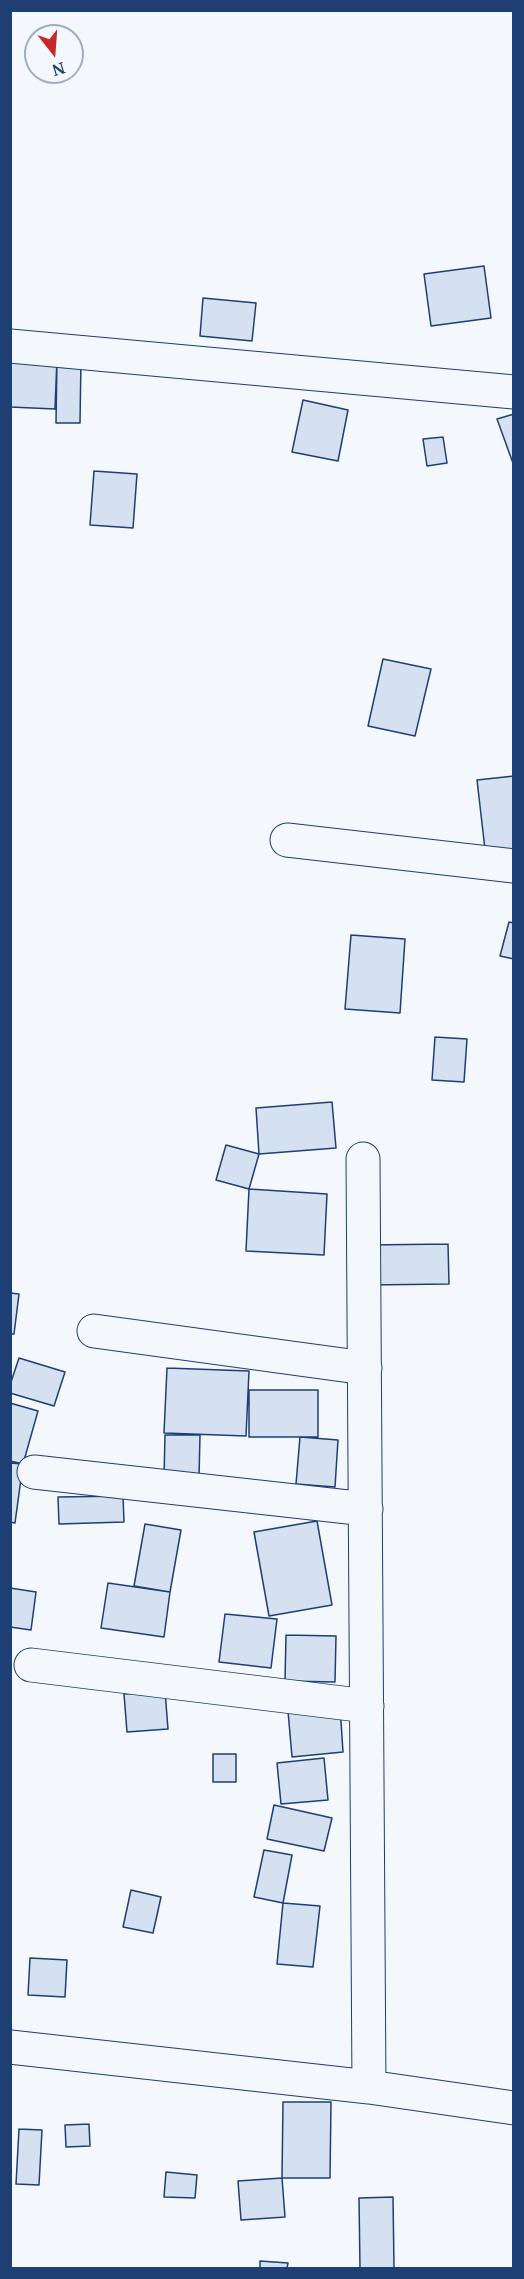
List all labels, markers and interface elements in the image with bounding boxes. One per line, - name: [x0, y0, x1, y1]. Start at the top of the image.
- north arrow: [24, 24, 84, 84]
- text: N: [49, 57, 68, 82]

